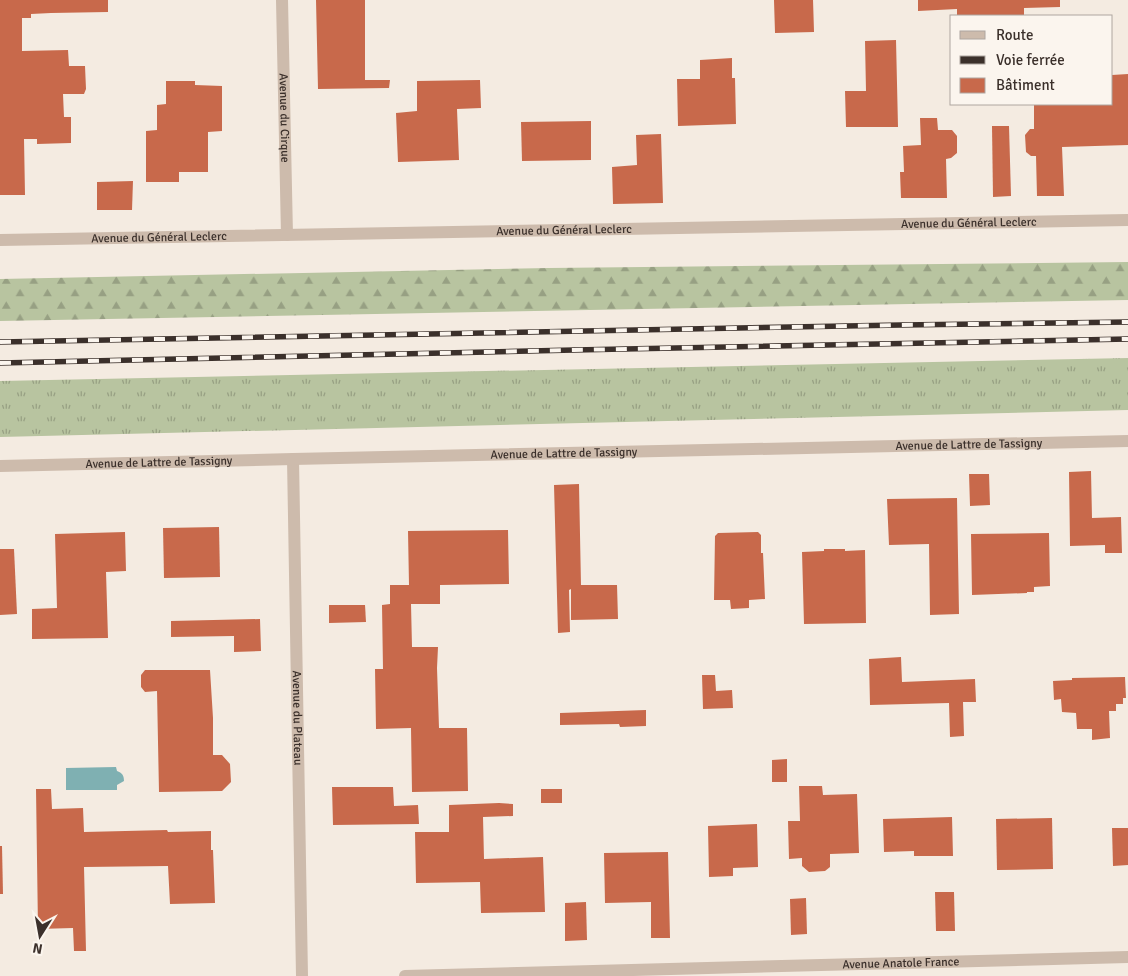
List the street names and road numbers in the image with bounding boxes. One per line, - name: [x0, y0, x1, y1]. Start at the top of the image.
- street label: Avenue du Cirque: [276, 73, 293, 163]
- street label: Avenue du Général Leclerc: [901, 214, 1037, 232]
- street label: Avenue du Général Leclerc: [496, 221, 632, 239]
- street label: Avenue du Général Leclerc: [91, 228, 227, 246]
- street label: Avenue de Lattre de Tassigny: [895, 435, 1043, 454]
- street label: Avenue de Lattre de Tassigny: [490, 444, 638, 462]
- street label: Avenue de Lattre de Tassigny: [85, 453, 233, 471]
- street label: Avenue du Plateau: [289, 670, 306, 766]
- street label: Avenue Anatole France: [842, 954, 960, 972]

